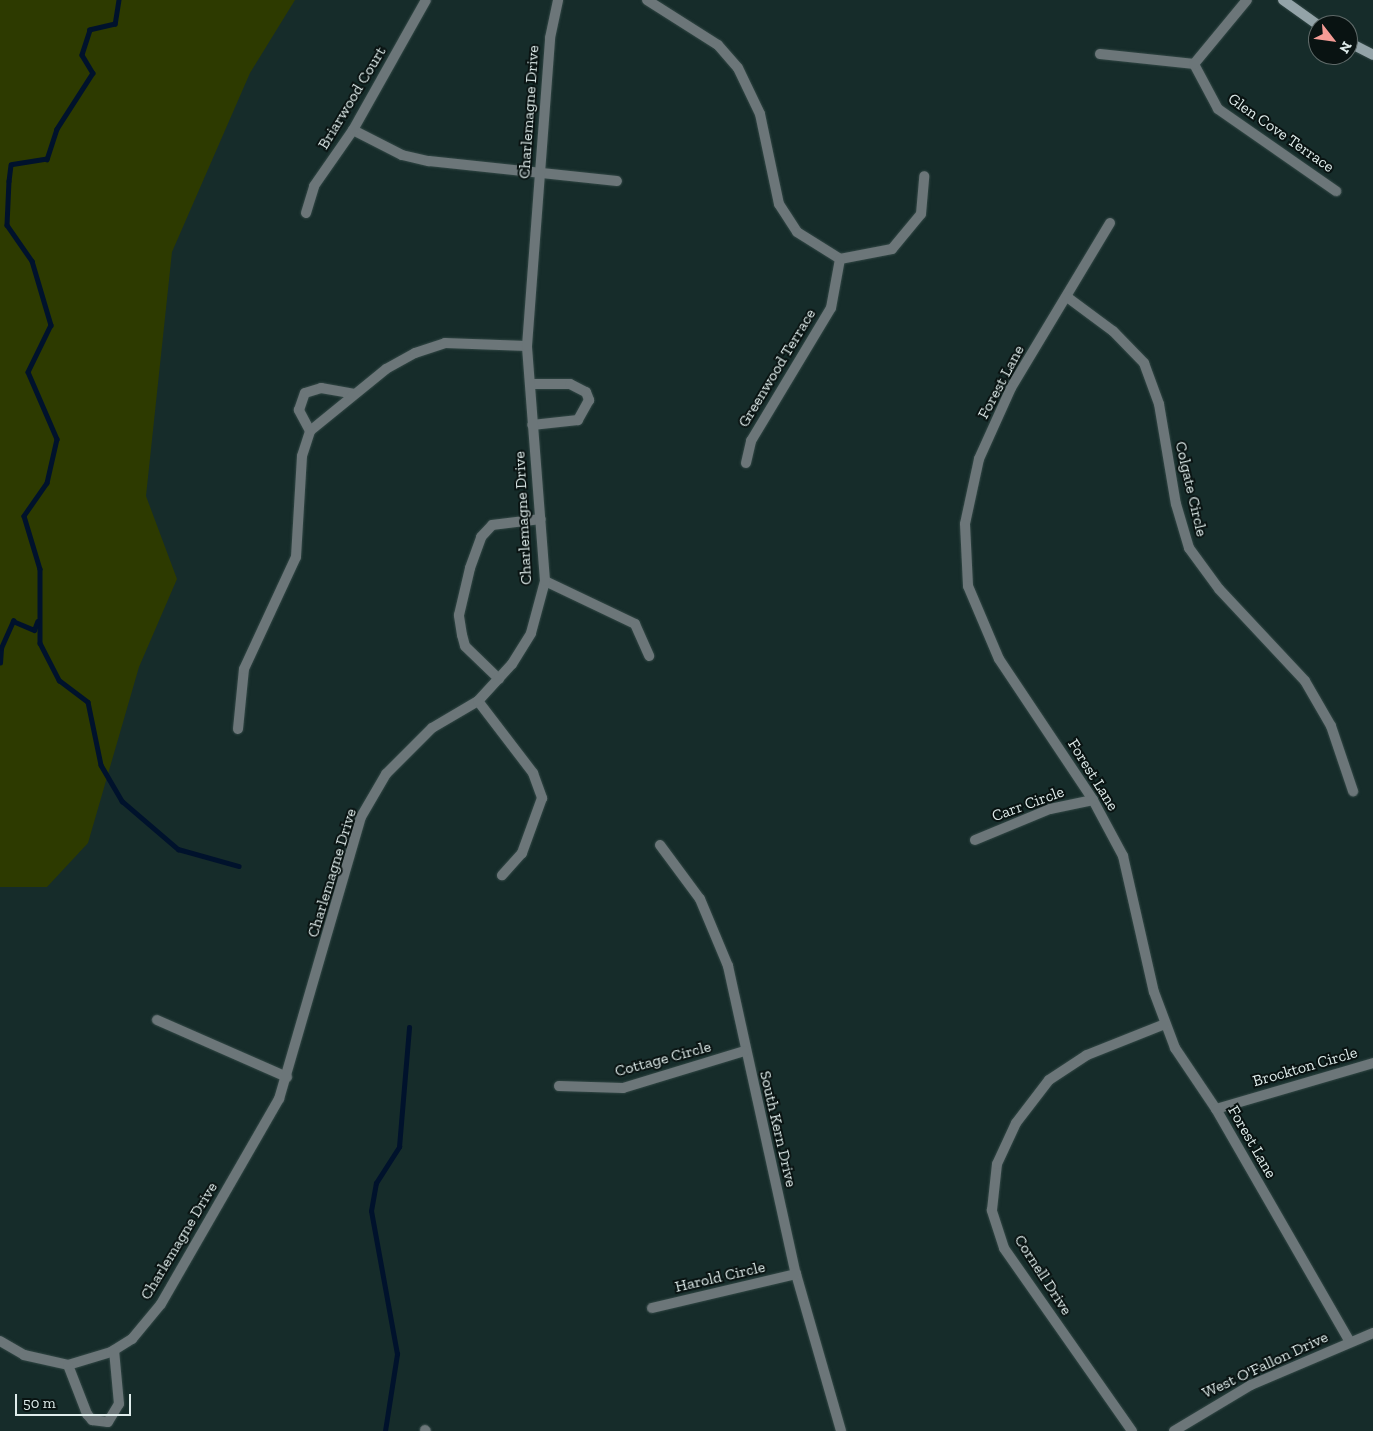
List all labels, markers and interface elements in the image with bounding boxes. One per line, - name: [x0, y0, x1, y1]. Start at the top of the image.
- north arrow: [1308, 15, 1358, 65]
- text: N: [1336, 38, 1356, 56]
- street label: Briarwood Court: [314, 43, 390, 153]
- street label: Charlemagne Drive: [515, 45, 543, 179]
- street label: Glen Cove Terrace: [1224, 89, 1338, 177]
- street label: Greenwood Terrace: [734, 305, 820, 431]
- street label: Forest Lane: [974, 342, 1028, 422]
- street label: Colgate Circle: [1171, 440, 1211, 538]
- street label: Charlemagne Drive: [510, 451, 536, 585]
- street label: Forest Lane: [1063, 736, 1123, 814]
- street label: Carr Circle: [989, 782, 1067, 826]
- street label: Charlemagne Drive: [303, 806, 361, 940]
- street label: Cottage Circle: [613, 1037, 713, 1081]
- street label: Brockton Circle: [1250, 1043, 1360, 1091]
- street label: South Kern Drive: [755, 1069, 801, 1189]
- street label: Forest Lane: [1223, 1102, 1281, 1182]
- street label: Charlemagne Drive: [136, 1179, 222, 1303]
- street label: Cornell Drive: [1010, 1231, 1076, 1319]
- street label: Harold Circle: [673, 1257, 767, 1297]
- street label: West O'Fallon Drive: [1199, 1327, 1331, 1403]
- scale bar: [18, 1384, 134, 1416]
- text: 50 m: [23, 1394, 56, 1412]

